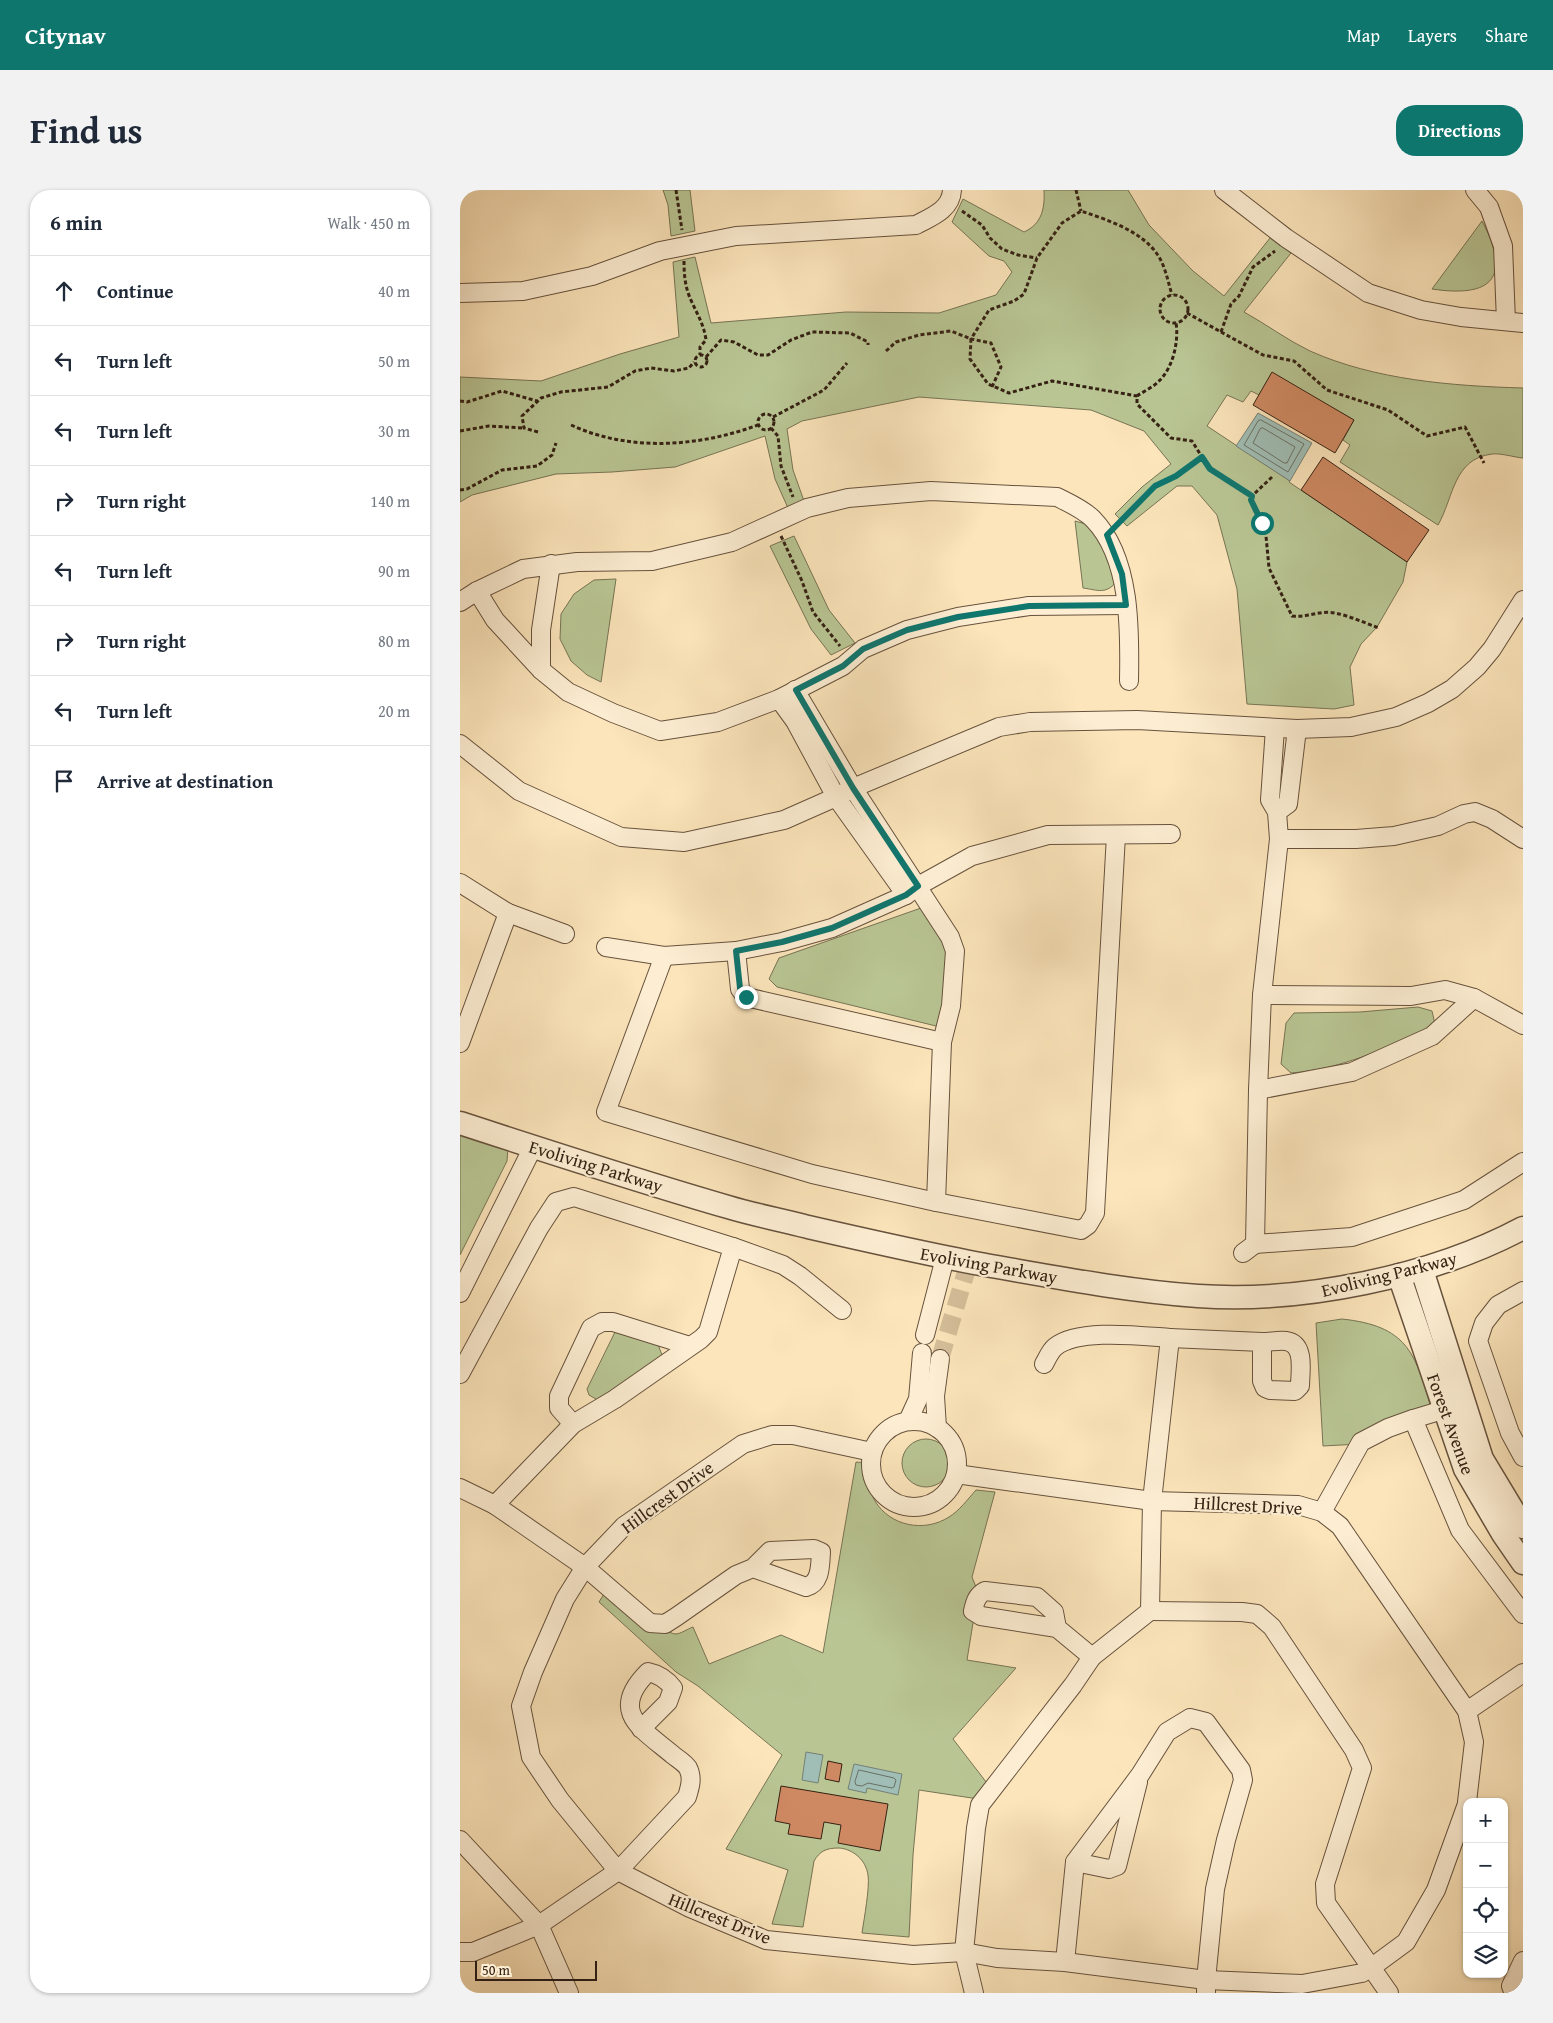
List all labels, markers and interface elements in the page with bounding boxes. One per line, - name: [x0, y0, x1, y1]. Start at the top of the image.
- text: Citynav: [25, 18, 106, 53]
- text: Map: [1347, 22, 1380, 49]
- text: Layers: [1408, 22, 1457, 49]
- text: Share: [1485, 22, 1528, 49]
- text: Find us: [30, 105, 143, 156]
- button: Directions: [1396, 105, 1523, 156]
- text: 6 min: [50, 207, 102, 238]
- text: Walk · 450 m: [327, 211, 410, 235]
- icon: ahead: [50, 277, 78, 305]
- text: Continue: [97, 277, 174, 305]
- text: 40 m: [378, 279, 410, 303]
- icon: left: [50, 347, 78, 375]
- text: Turn left: [97, 347, 172, 375]
- text: 50 m: [378, 349, 410, 373]
- icon: left: [50, 417, 78, 445]
- text: Turn left: [97, 417, 172, 445]
- text: 30 m: [378, 419, 410, 443]
- icon: right: [50, 487, 78, 515]
- text: Turn right: [97, 487, 186, 515]
- text: 140 m: [370, 489, 410, 513]
- route start: [1251, 512, 1274, 535]
- icon: left: [50, 557, 78, 585]
- text: Turn left: [97, 557, 172, 585]
- text: 90 m: [378, 559, 410, 583]
- icon: right: [50, 627, 78, 655]
- text: Turn right: [97, 627, 186, 655]
- text: 80 m: [378, 629, 410, 653]
- icon: left: [50, 697, 78, 725]
- text: Turn left: [97, 697, 172, 725]
- text: 20 m: [378, 699, 410, 723]
- icon: arrive: [50, 767, 78, 795]
- text: Arrive at destination: [97, 767, 273, 795]
- route end: [735, 986, 758, 1009]
- street label: Evoliving Parkway: [526, 1133, 666, 1199]
- street label: Evoliving Parkway: [918, 1240, 1060, 1290]
- street label: Evoliving Parkway: [1318, 1244, 1460, 1304]
- street label: Forest Avenue: [1420, 1370, 1482, 1478]
- street label: Hillcrest Drive: [615, 1454, 719, 1540]
- street label: Hillcrest Drive: [1193, 1489, 1303, 1521]
- map controls: [1463, 1798, 1508, 1978]
- button: +: [1463, 1798, 1508, 1843]
- button: −: [1463, 1843, 1508, 1888]
- street label: Hillcrest Drive: [665, 1885, 775, 1951]
- button: locate: [1463, 1888, 1508, 1933]
- button: layers: [1463, 1933, 1508, 1978]
- scale bar: [475, 1958, 598, 1981]
- text: 50 m: [482, 1960, 510, 1980]

